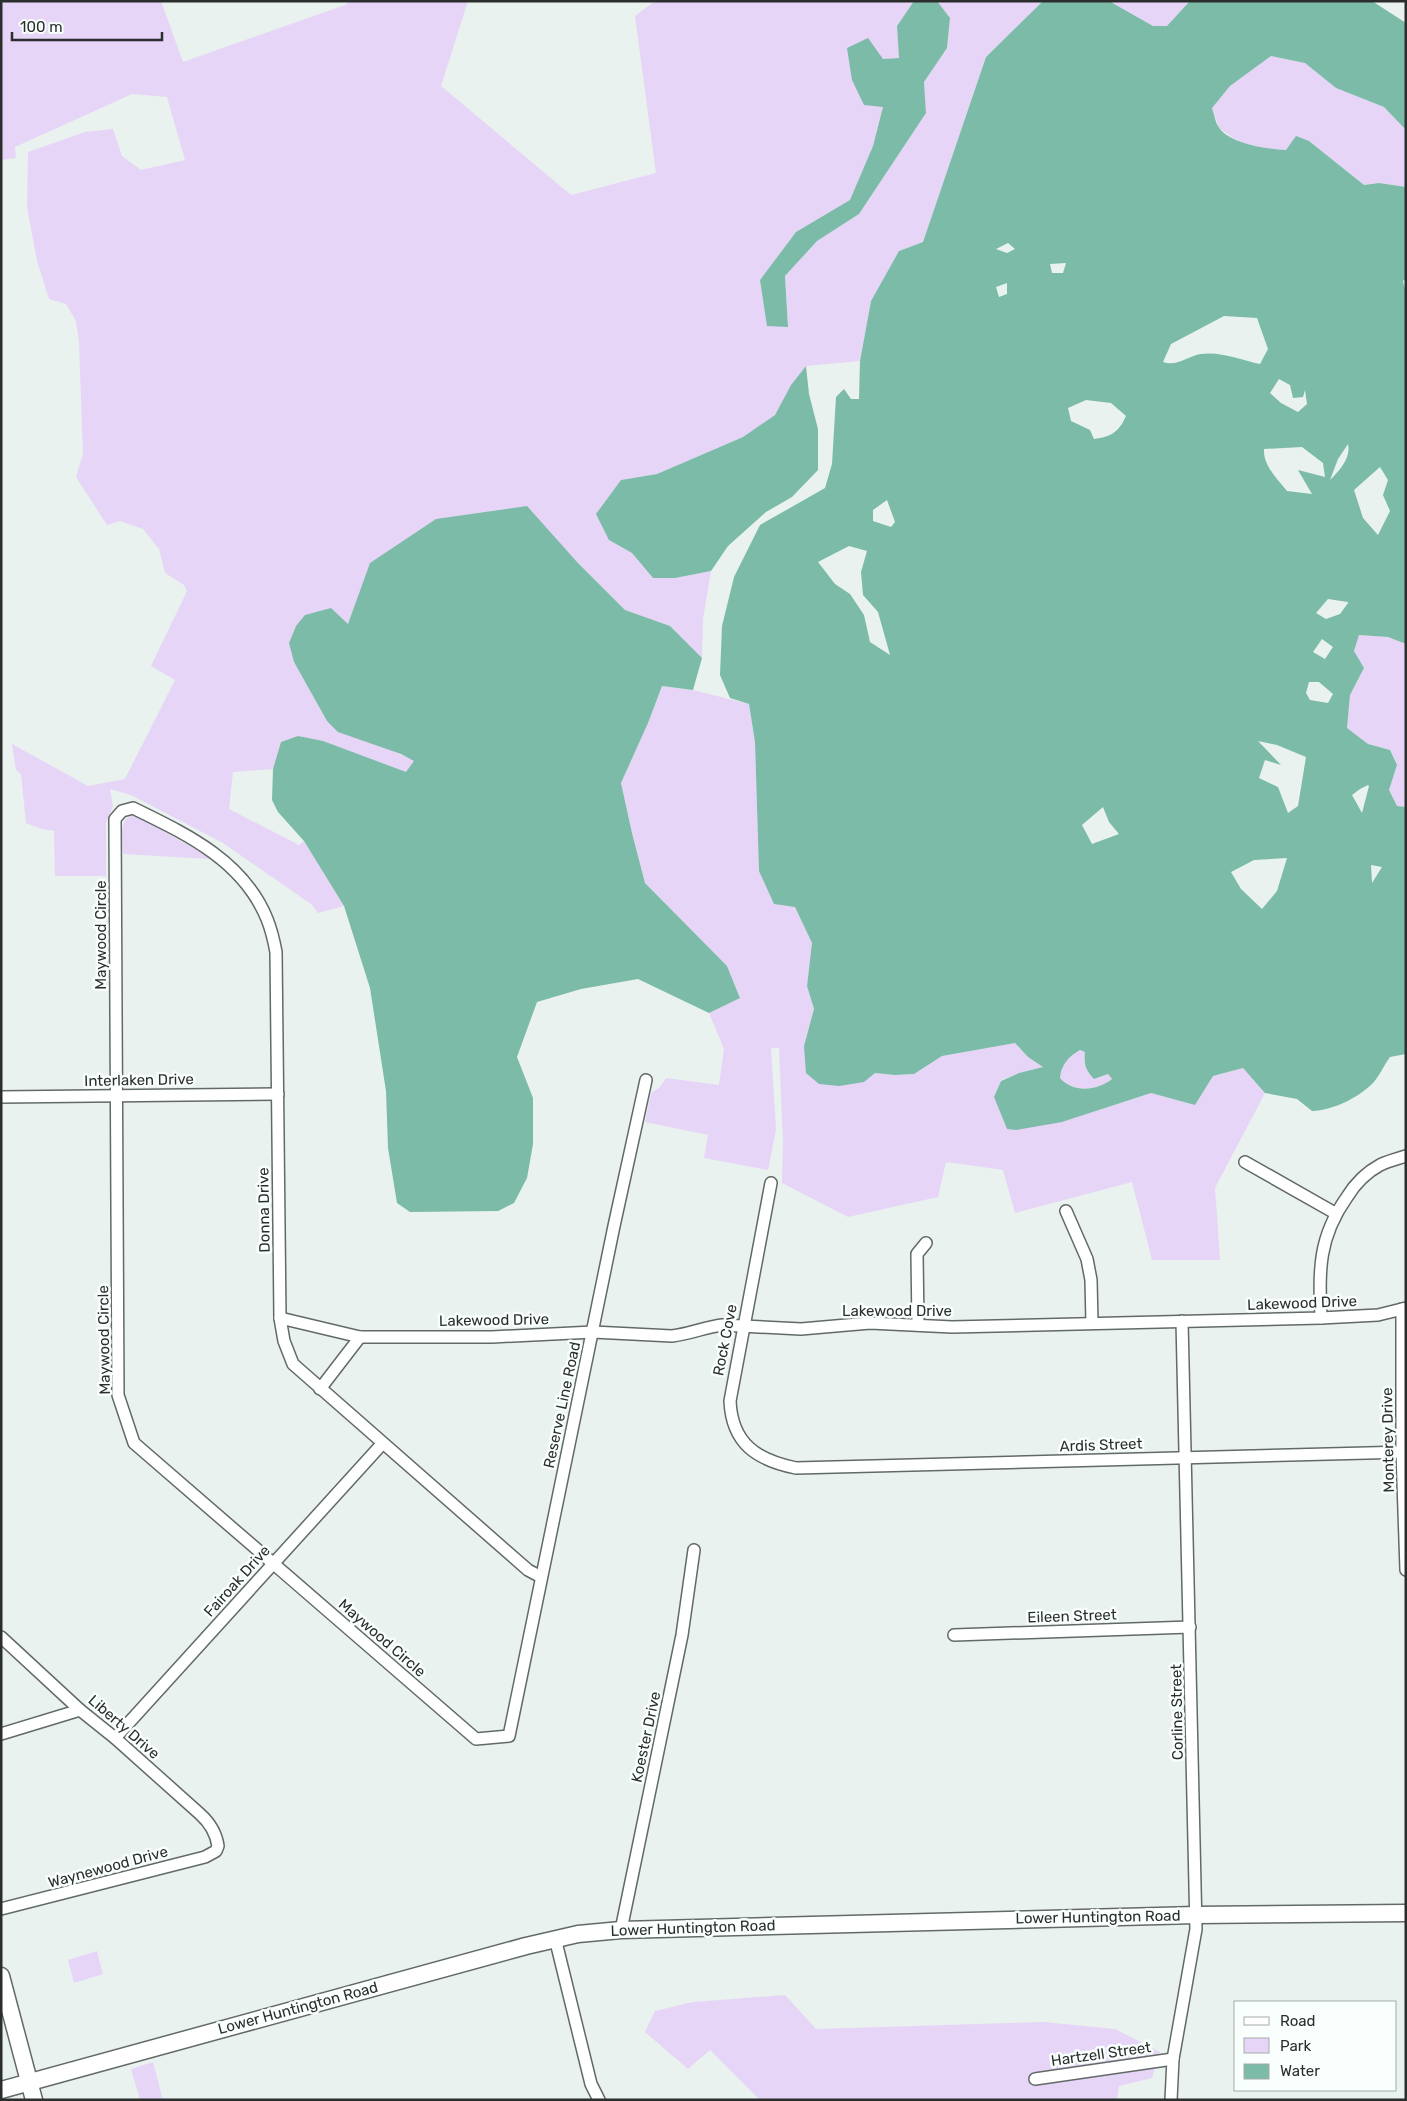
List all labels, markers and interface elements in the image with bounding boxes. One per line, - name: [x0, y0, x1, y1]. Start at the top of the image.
- scale bar: [12, 10, 162, 42]
- text: 100 m: [20, 18, 62, 36]
- street label: Maywood Circle: [92, 880, 110, 990]
- street label: Interlaken Drive: [84, 1070, 194, 1090]
- street label: Donna Drive: [254, 1167, 274, 1253]
- street label: Maywood Circle: [94, 1285, 114, 1395]
- street label: Lakewood Drive: [1247, 1292, 1357, 1314]
- street label: Lakewood Drive: [842, 1302, 952, 1320]
- street label: Rock Cove: [709, 1303, 741, 1377]
- street label: Lakewood Drive: [439, 1310, 549, 1330]
- street label: Reserve Line Road: [540, 1340, 584, 1470]
- street label: Monterey Drive: [1378, 1387, 1398, 1493]
- street label: Ardis Street: [1059, 1435, 1143, 1455]
- street label: Fairoak Drive: [200, 1542, 274, 1620]
- street label: Maywood Circle: [335, 1595, 429, 1681]
- street label: Eileen Street: [1027, 1605, 1117, 1627]
- street label: Corline Street: [1167, 1664, 1187, 1760]
- street label: Koester Drive: [628, 1690, 664, 1784]
- street label: Liberty Drive: [85, 1691, 163, 1763]
- street label: Waynewood Drive: [46, 1842, 170, 1892]
- street label: Lower Huntington Road: [1015, 1907, 1181, 1927]
- street label: Lower Huntington Road: [610, 1916, 776, 1940]
- street label: Lower Huntington Road: [216, 1978, 380, 2038]
- legend: [1234, 2001, 1397, 2091]
- text: Road: [1280, 2012, 1316, 2030]
- text: Park: [1280, 2037, 1311, 2055]
- street label: Hartzell Street: [1050, 2038, 1152, 2070]
- text: Water: [1280, 2062, 1320, 2080]

